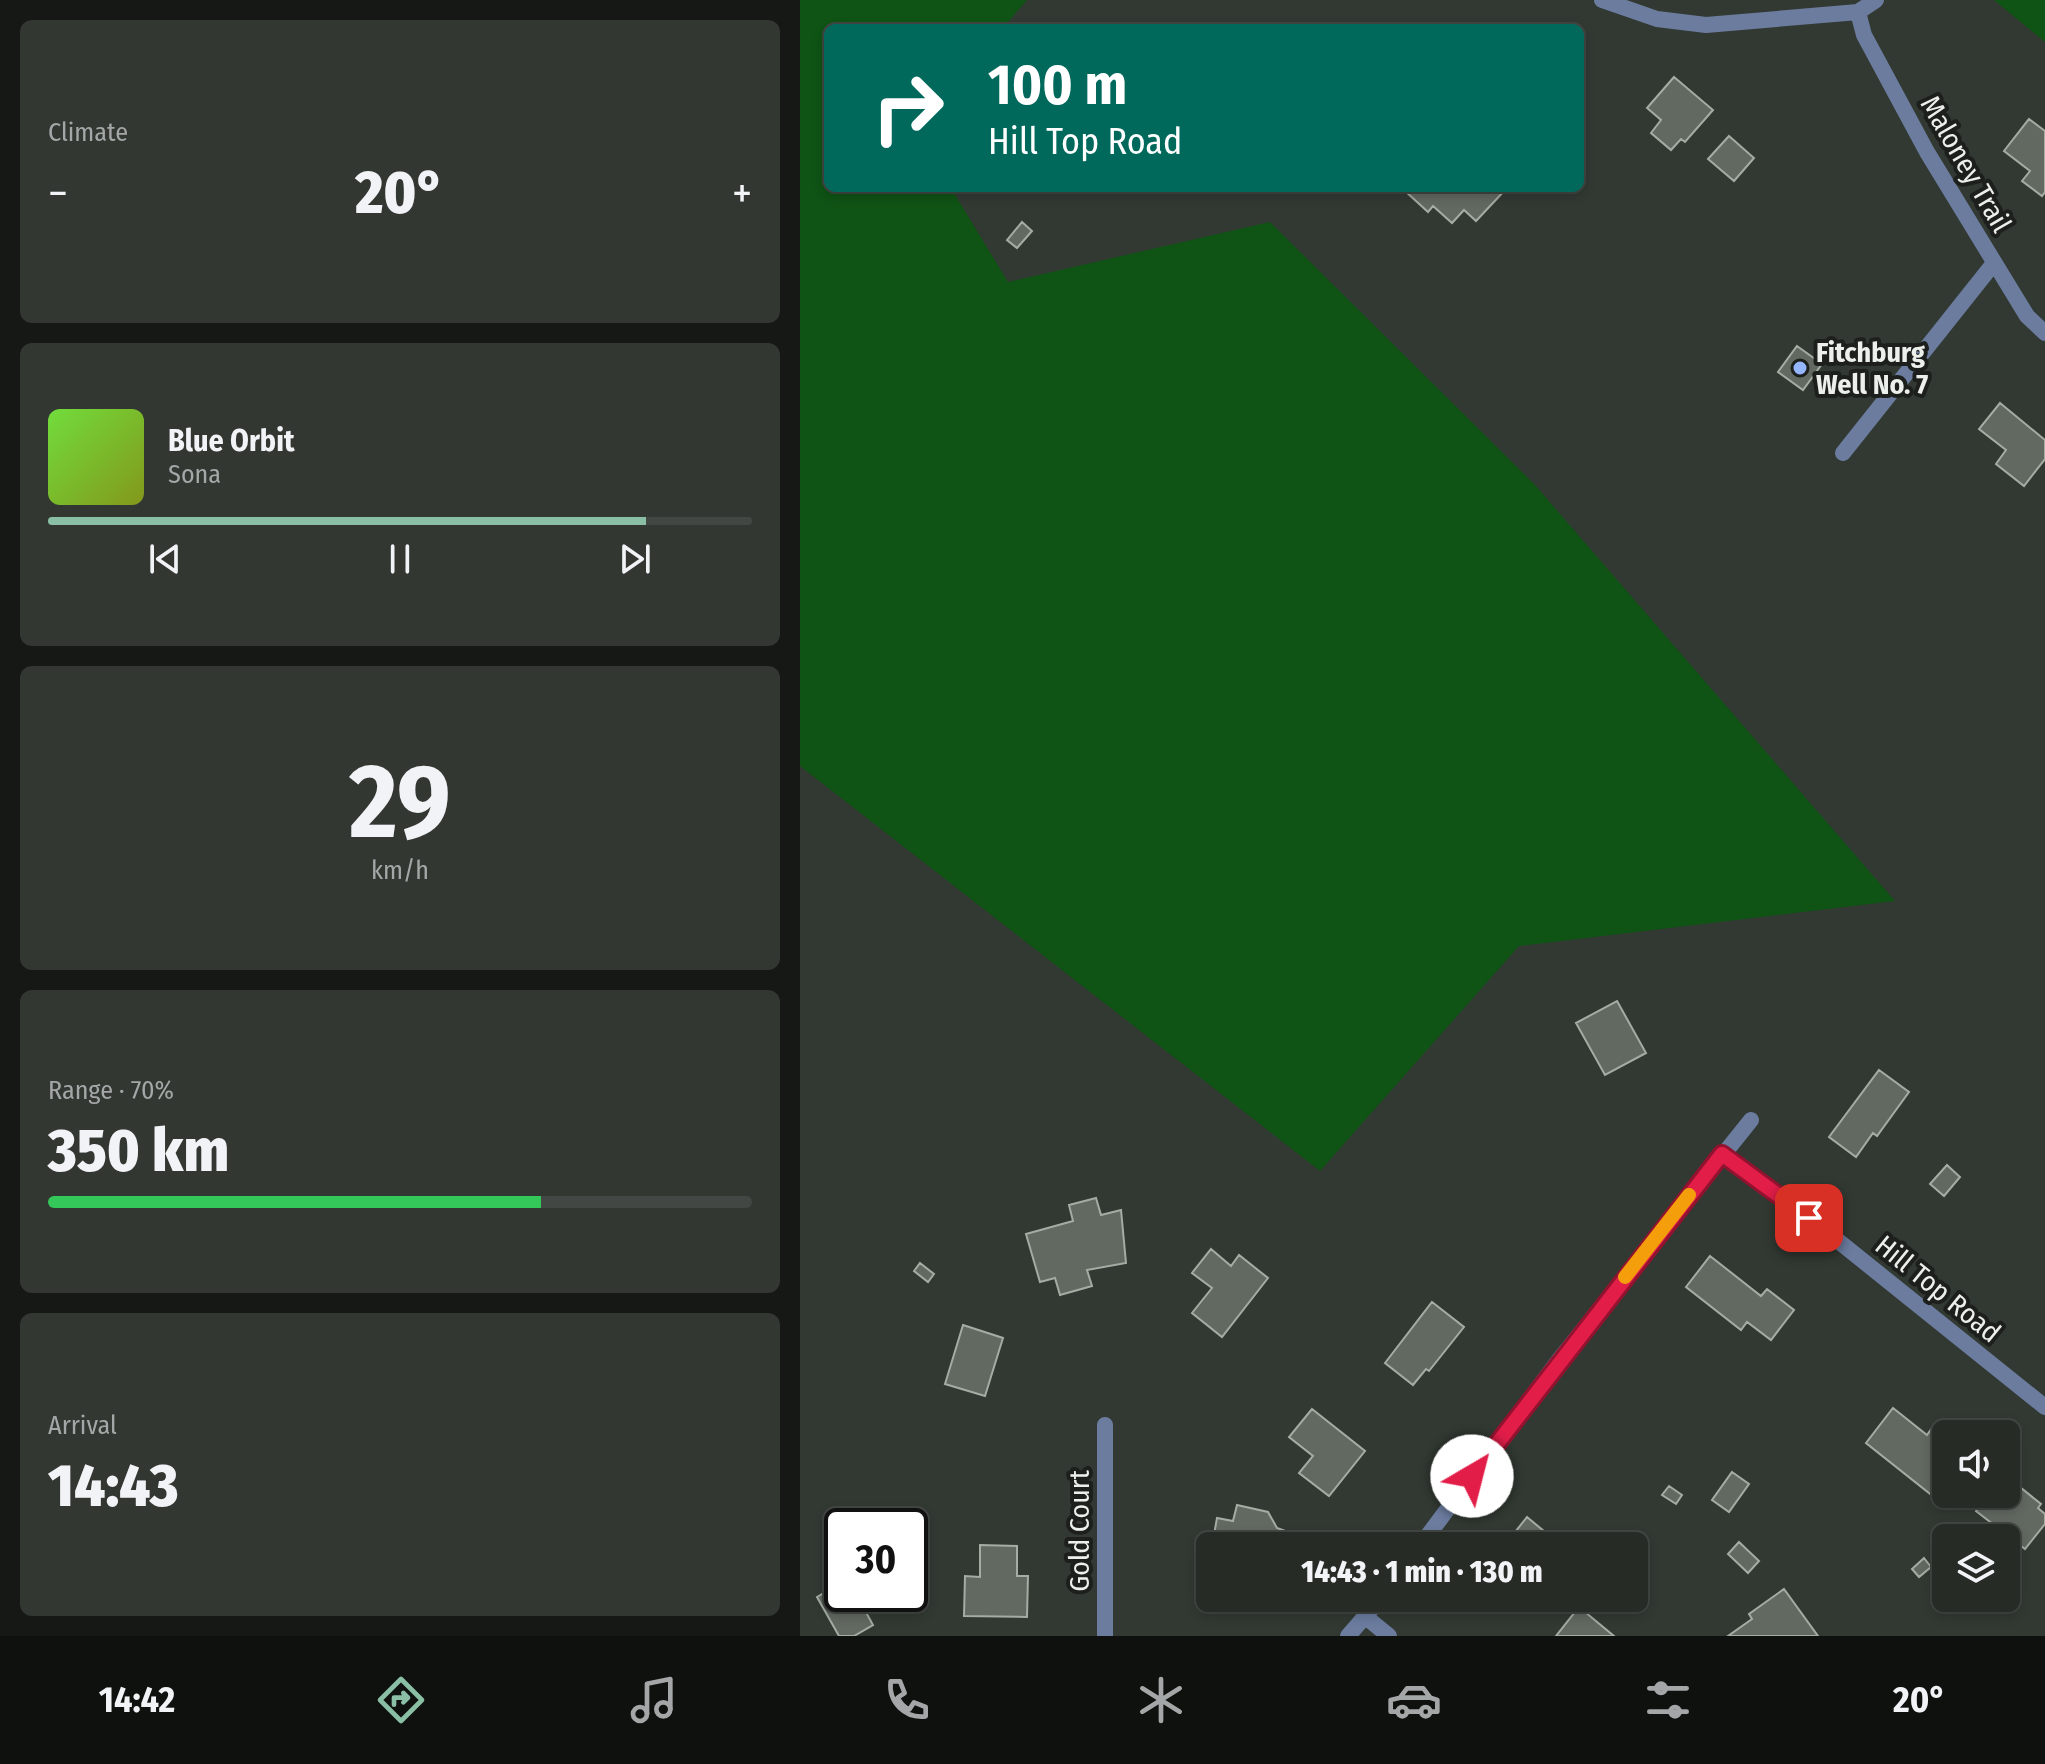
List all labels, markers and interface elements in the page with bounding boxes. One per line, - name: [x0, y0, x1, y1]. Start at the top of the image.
- text: 100 m: [988, 52, 1127, 119]
- icon: right: [856, 56, 960, 160]
- street label: Maloney Trail: [1914, 90, 2018, 238]
- text: Climate: [48, 117, 128, 148]
- text: Hill Top Road: [988, 120, 1182, 164]
- text: 20°: [355, 157, 445, 229]
- text: −: [48, 167, 68, 220]
- text: +: [732, 167, 752, 220]
- place label: Fitchburg Well No. 7: [1816, 336, 1928, 401]
- marker: Fitchburg Well No. 7: [1791, 359, 1809, 377]
- text: Blue Orbit: [168, 423, 294, 459]
- text: Sona: [168, 459, 221, 490]
- icon: previous: [143, 537, 187, 581]
- icon: pause: [378, 537, 422, 581]
- icon: next: [613, 537, 657, 581]
- text: 29: [349, 740, 451, 865]
- text: km/h: [371, 855, 429, 886]
- text: Range · 70%: [48, 1075, 174, 1106]
- text: 350 km: [48, 1115, 229, 1187]
- pin: [1775, 1184, 1843, 1252]
- icon: arrive: [1787, 1196, 1831, 1240]
- street label: Hill Top Road: [1869, 1229, 2007, 1349]
- text: Arrival: [48, 1410, 117, 1441]
- map controls: [1932, 1420, 2020, 1612]
- button: sound: [1932, 1420, 2020, 1508]
- position arrow: [1430, 1434, 1514, 1518]
- text: 14:43: [48, 1450, 179, 1522]
- street label: Gold Court: [1063, 1469, 1096, 1592]
- speed limit sign: 30: [824, 1508, 928, 1612]
- button: layers: [1932, 1524, 2020, 1612]
- text: 14:43 · 1 min · 130 m: [1301, 1554, 1543, 1590]
- icon: directions: [373, 1672, 429, 1728]
- icon: music: [626, 1672, 682, 1728]
- icon: phone: [879, 1672, 935, 1728]
- icon: climate: [1133, 1672, 1189, 1728]
- icon: car: [1386, 1672, 1442, 1728]
- icon: filters: [1640, 1672, 1696, 1728]
- text: 14:42: [99, 1678, 175, 1722]
- text: 20°: [1893, 1678, 1946, 1722]

